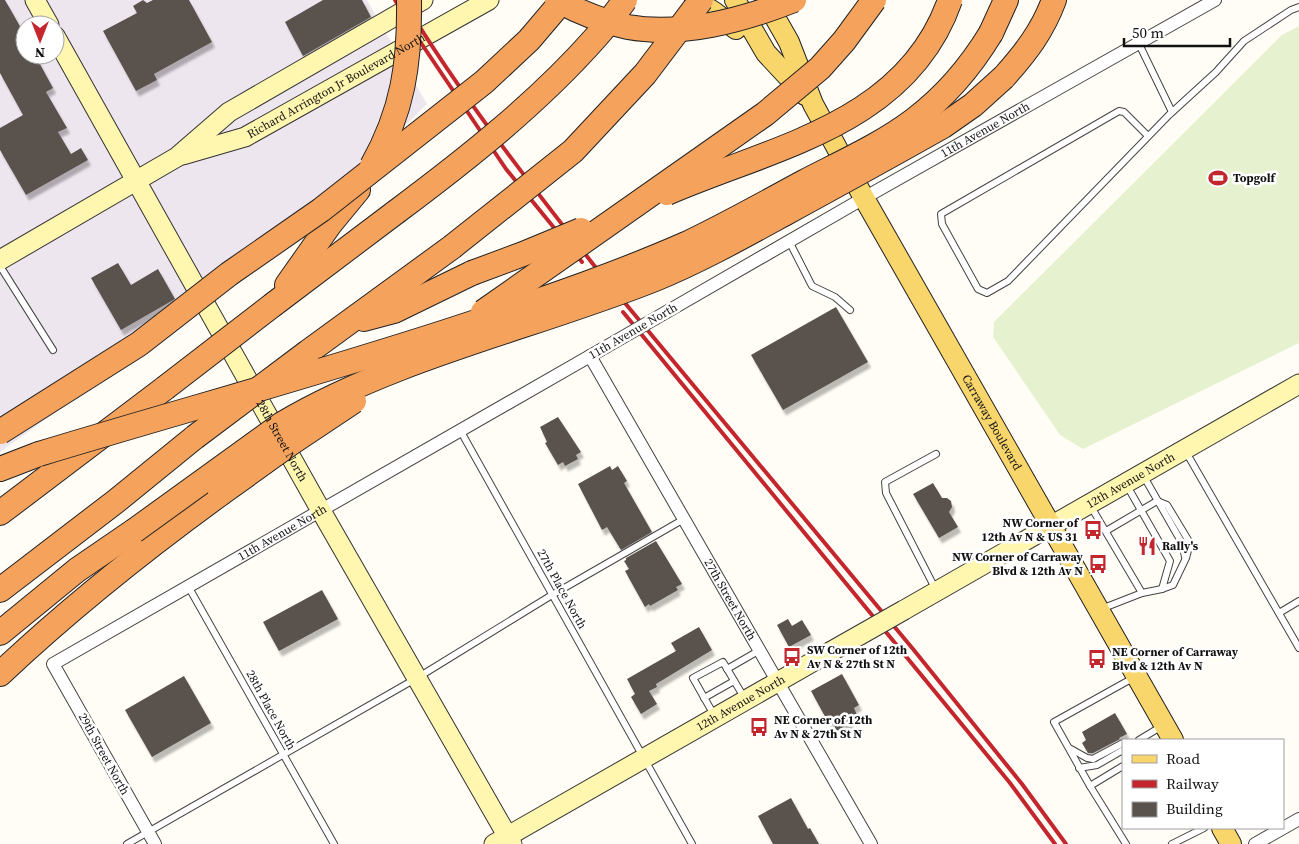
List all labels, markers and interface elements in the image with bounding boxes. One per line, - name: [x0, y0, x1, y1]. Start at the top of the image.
- north arrow: [15, 15, 65, 65]
- scale bar: [1124, 15, 1230, 47]
- text: 50 m: [1132, 22, 1164, 43]
- street label: Richard Arrington Jr Boulevard North: [244, 30, 428, 142]
- text: N: [35, 43, 45, 63]
- street label: 11th Avenue North: [938, 98, 1032, 161]
- sports icon: Topgolf: [1207, 167, 1229, 189]
- place label: Topgolf: [1233, 170, 1277, 186]
- street label: 11th Avenue North: [586, 299, 680, 363]
- street label: Carraway Boulevard: [958, 372, 1026, 473]
- street label: 28th Street North: [252, 397, 311, 485]
- street label: 12th Avenue North: [1083, 449, 1178, 512]
- street label: 11th Avenue North: [235, 501, 329, 564]
- place label: NW Corner of 12th Av N & US 31: [981, 515, 1080, 545]
- bus stop icon: NW Corner of 12th Av N & US 31: [1082, 519, 1104, 541]
- restaurant icon: Rally's: [1136, 535, 1158, 557]
- place label: Rally's: [1162, 538, 1199, 554]
- street label: 27th Place North: [533, 546, 591, 632]
- place label: NW Corner of Carraway Blvd & 12th Av N: [952, 549, 1084, 579]
- bus stop icon: NW Corner of Carraway Blvd & 12th Av N: [1087, 553, 1109, 575]
- street label: 27th Street North: [700, 556, 760, 643]
- place label: SW Corner of 12th Av N & 27th St N: [807, 642, 908, 672]
- place label: NE Corner of Carraway Blvd & 12th Av N: [1112, 644, 1239, 674]
- bus stop icon: SW Corner of 12th Av N & 27th St N: [781, 646, 803, 668]
- bus stop icon: NE Corner of Carraway Blvd & 12th Av N: [1086, 648, 1108, 670]
- street label: 28th Place North: [242, 667, 300, 753]
- street label: 12th Avenue North: [693, 671, 788, 735]
- street label: 29th Street North: [75, 710, 133, 798]
- place label: NE Corner of 12th Av N & 27th St N: [774, 712, 873, 742]
- bus stop icon: NE Corner of 12th Av N & 27th St N: [748, 716, 770, 738]
- legend: [1122, 739, 1284, 829]
- text: Road: [1166, 748, 1200, 769]
- text: Railway: [1166, 773, 1219, 794]
- text: Building: [1166, 798, 1223, 819]

